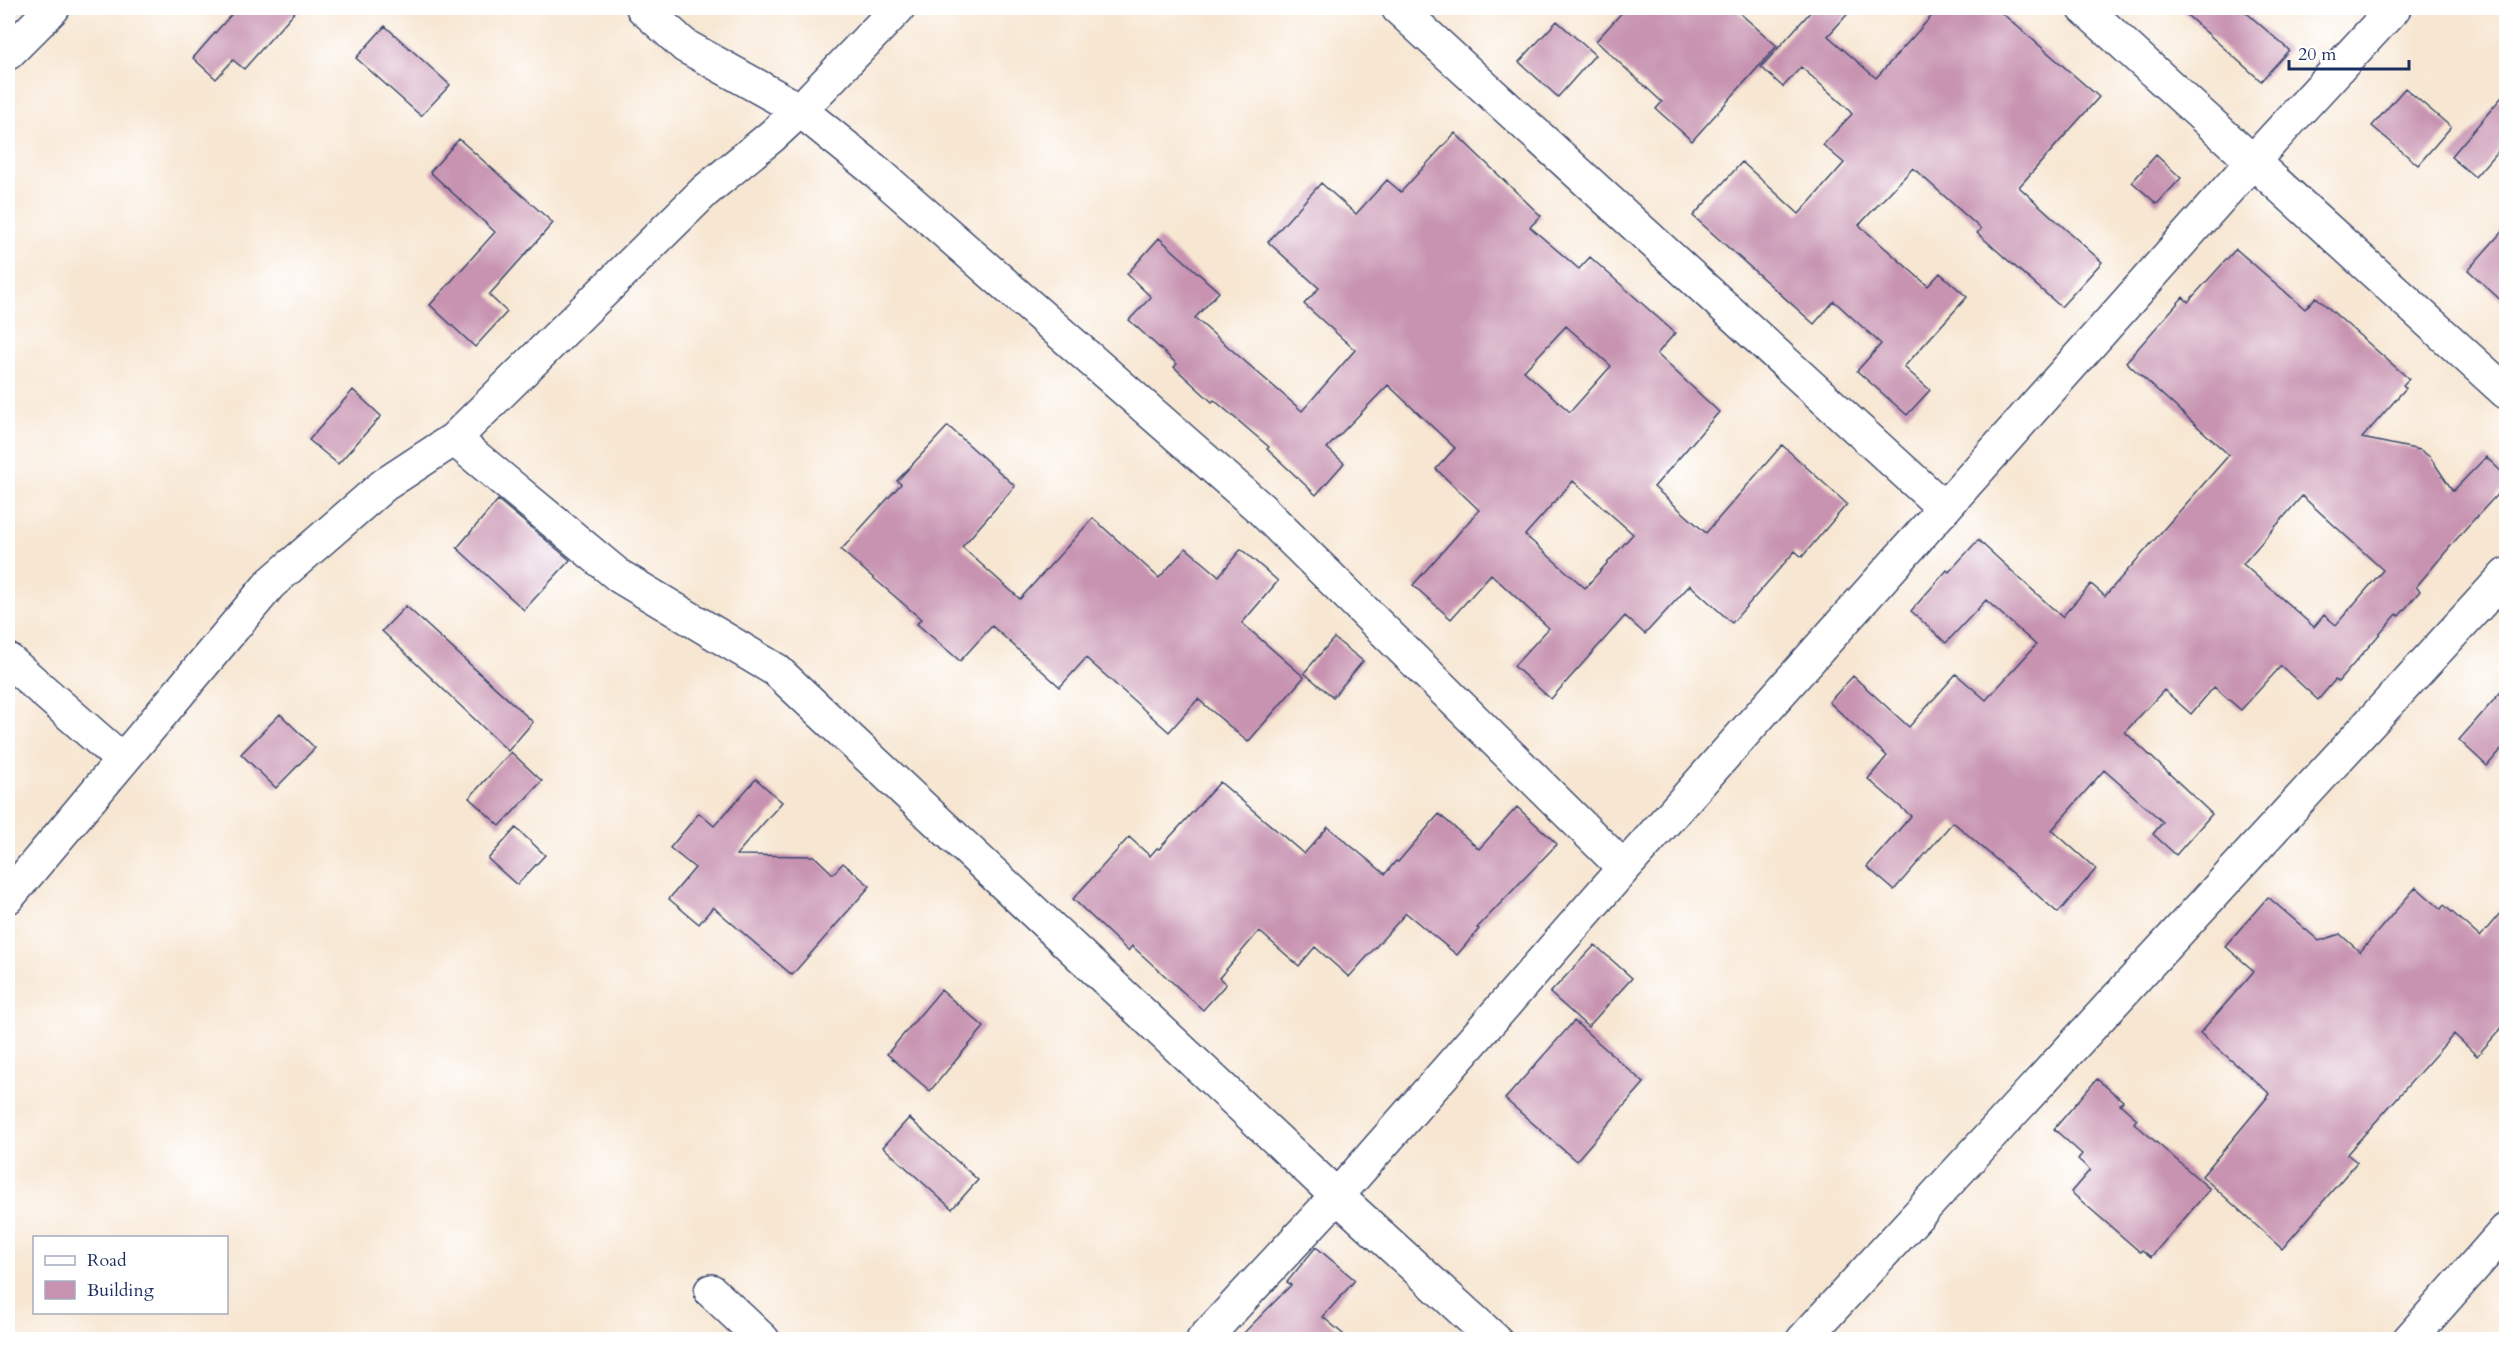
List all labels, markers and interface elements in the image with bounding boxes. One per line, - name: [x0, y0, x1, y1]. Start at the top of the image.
- scale bar: [2289, 33, 2409, 71]
- text: 20 m: [2298, 42, 2337, 67]
- legend: [33, 1236, 228, 1314]
- text: Road: [87, 1248, 127, 1273]
- text: Building: [87, 1278, 155, 1303]

